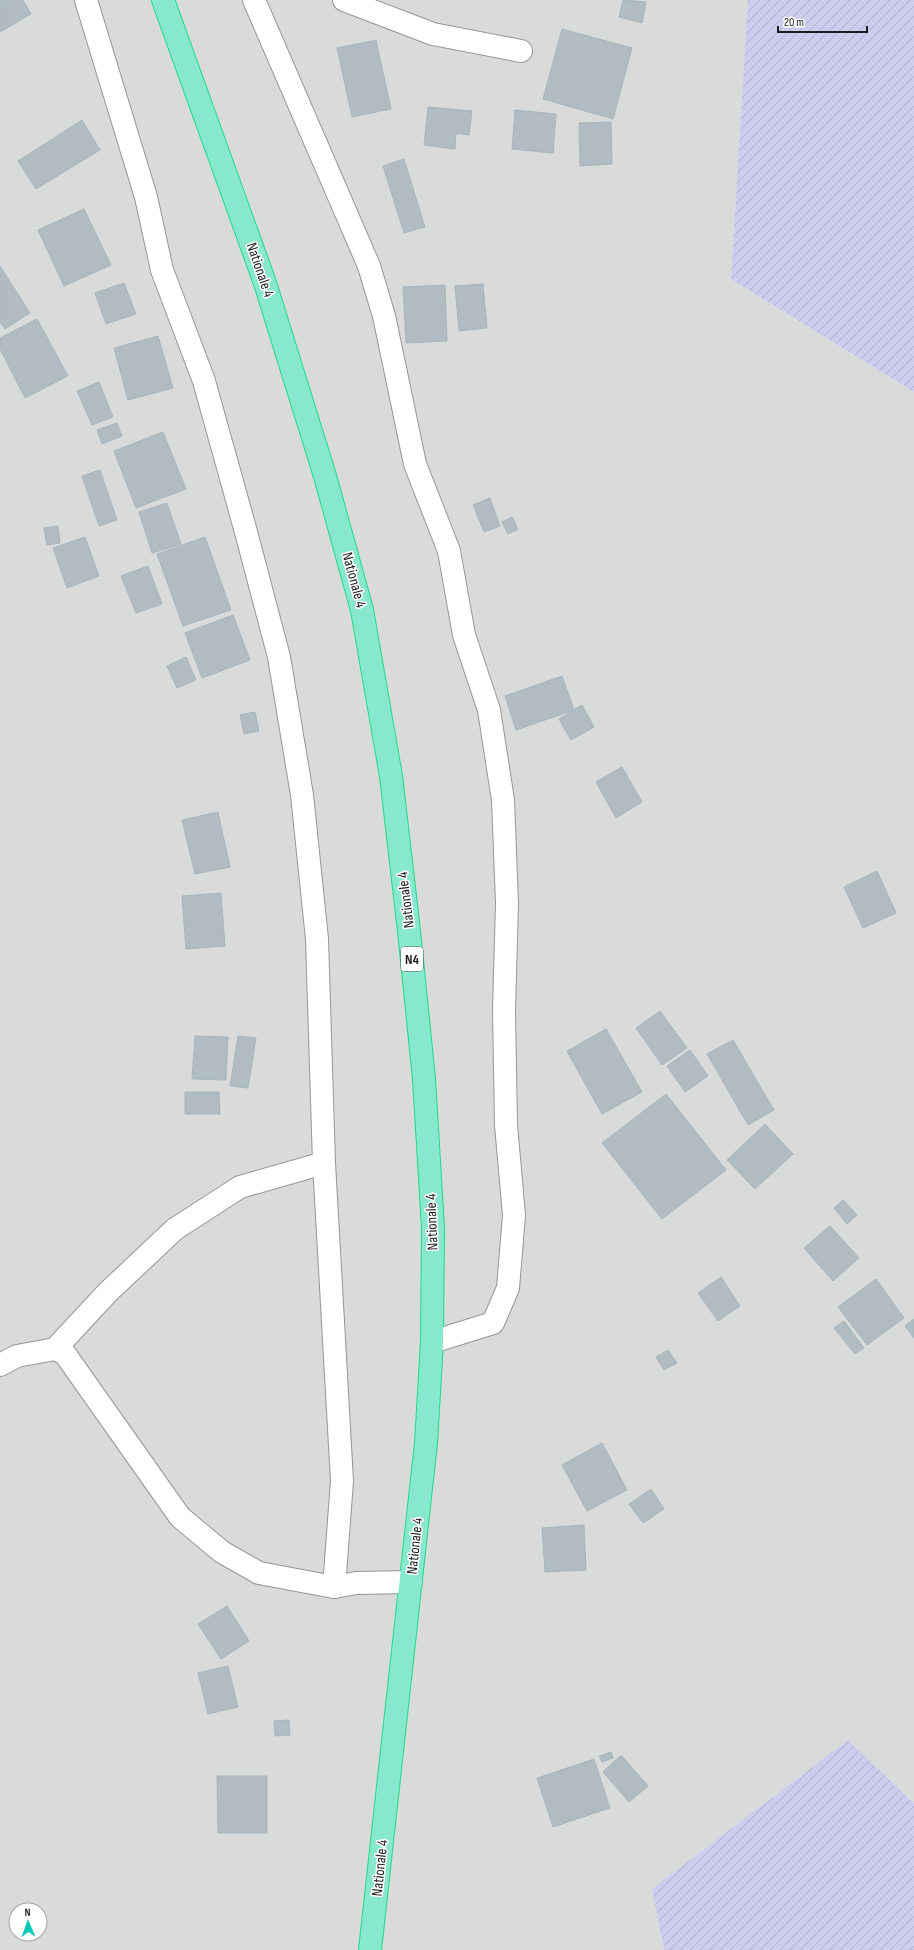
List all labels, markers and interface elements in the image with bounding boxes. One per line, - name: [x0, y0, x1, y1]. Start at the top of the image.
- scale bar: [778, 8, 867, 34]
- text: 20 m: [784, 15, 804, 30]
- street label: Nationale 4: [242, 240, 278, 300]
- street label: Nationale 4: [337, 550, 371, 610]
- street label: Nationale 4: [393, 871, 419, 929]
- road number: N4: [401, 947, 423, 971]
- street label: Nationale 4: [422, 1193, 442, 1251]
- street label: Nationale 4: [403, 1517, 427, 1575]
- street label: Nationale 4: [368, 1839, 392, 1897]
- north arrow: [8, 1902, 48, 1942]
- text: N: [25, 1906, 31, 1919]

